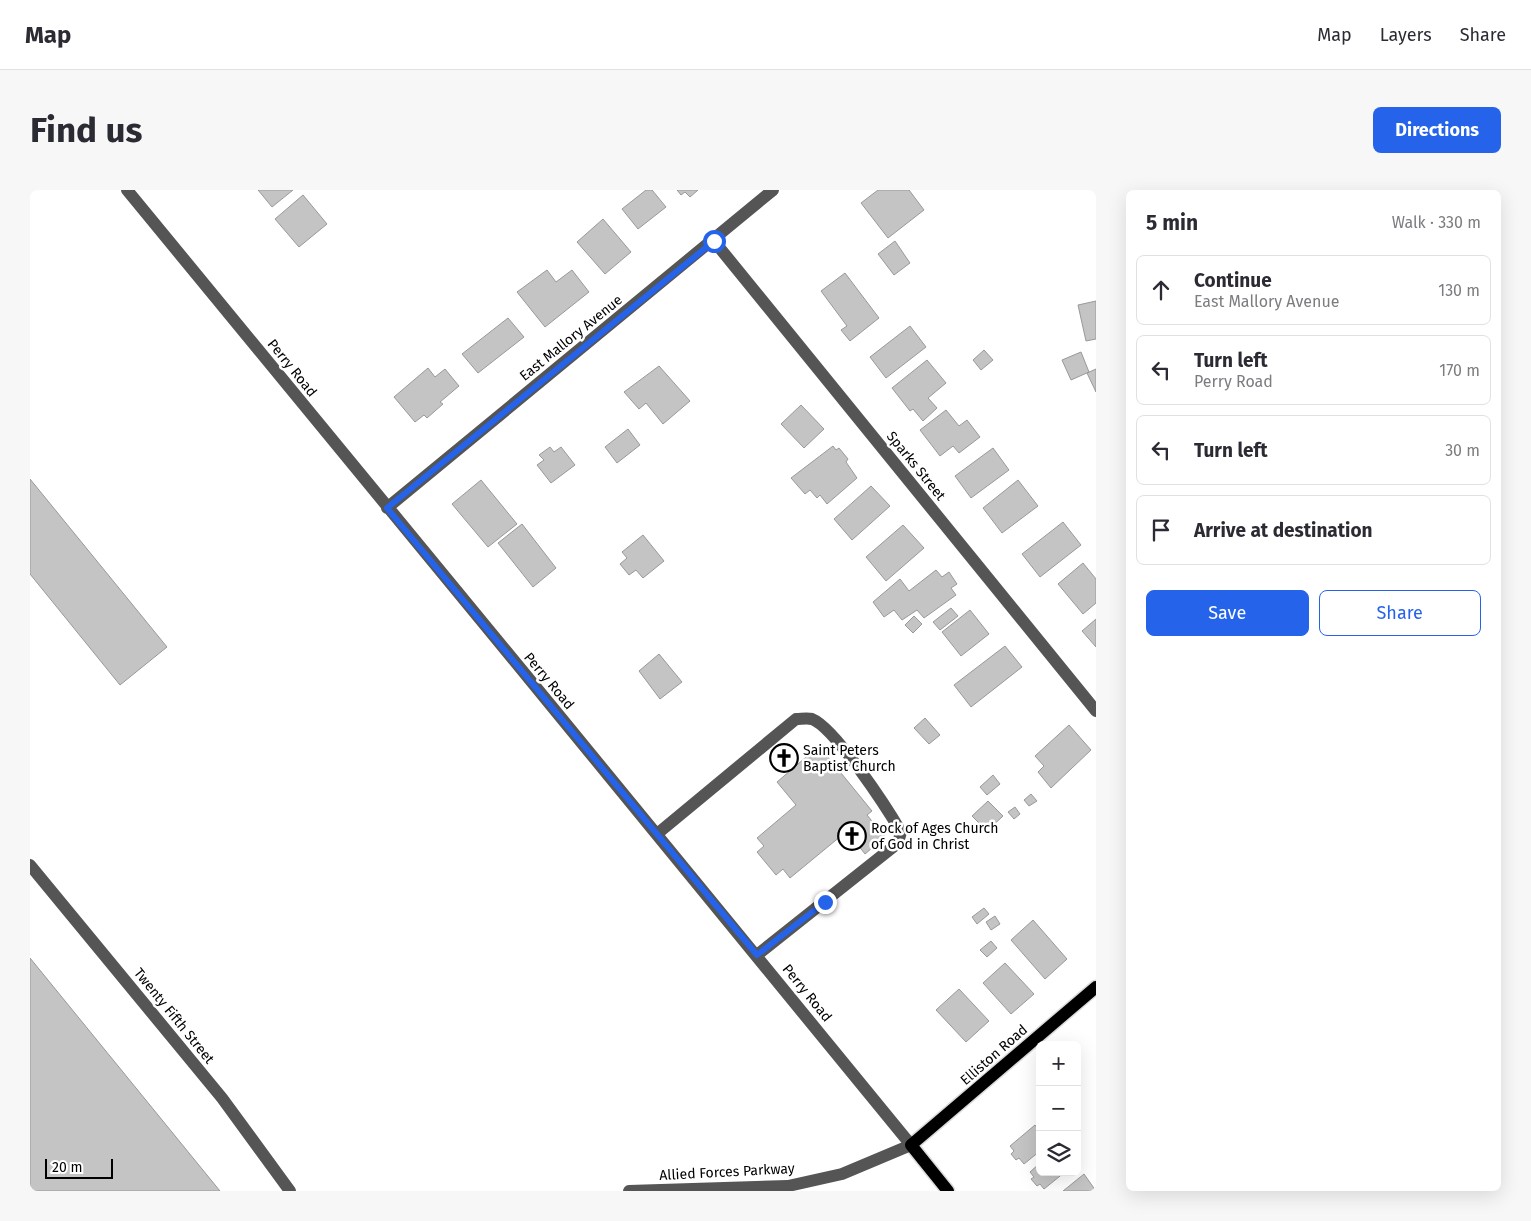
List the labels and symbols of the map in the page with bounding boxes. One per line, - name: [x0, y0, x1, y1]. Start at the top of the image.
- route start: [703, 230, 726, 253]
- street label: East Mallory Avenue: [516, 291, 626, 385]
- street label: Perry Road: [264, 336, 320, 400]
- street label: Sparks Street: [883, 428, 950, 505]
- street label: Perry Road: [520, 649, 578, 713]
- place label: Saint Peters Baptist Church: [803, 742, 896, 775]
- church icon: Saint Peters Baptist Church: [769, 743, 799, 773]
- place label: Rock of Ages Church of God in Christ: [871, 820, 998, 853]
- church icon: Rock of Ages Church of God in Christ: [837, 821, 867, 851]
- route end: [814, 891, 837, 914]
- street label: Perry Road: [779, 961, 835, 1025]
- street label: Twenty Fifth Street: [130, 965, 218, 1068]
- street label: Elliston Road: [957, 1021, 1031, 1089]
- scale bar: [45, 1156, 112, 1179]
- street label: Allied Forces Parkway: [659, 1160, 795, 1184]

